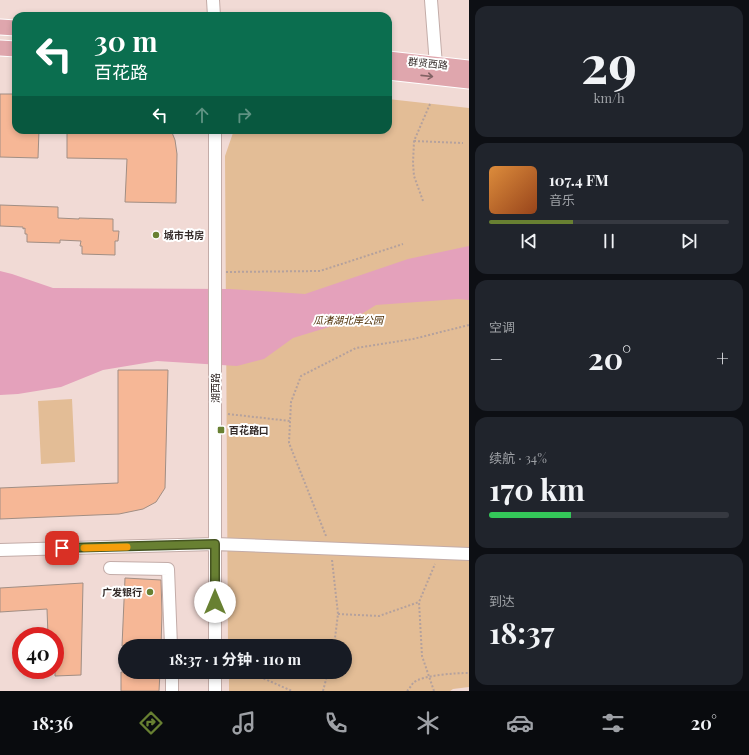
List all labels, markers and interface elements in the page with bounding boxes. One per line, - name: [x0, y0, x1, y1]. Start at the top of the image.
- text: 30 m: [94, 22, 158, 59]
- icon: left: [28, 28, 80, 80]
- text: 29: [581, 28, 637, 97]
- street label: 群贤西路: [407, 54, 449, 72]
- text: 百花路: [94, 60, 148, 84]
- one-way arrow: [420, 73, 433, 80]
- text: km/h: [593, 89, 625, 106]
- icon: left: [149, 104, 171, 126]
- icon: ahead: [191, 104, 213, 126]
- icon: right: [233, 104, 255, 126]
- text: 107.4 FM: [549, 170, 609, 190]
- text: 音乐: [549, 191, 575, 208]
- place label: 城市书房: [164, 228, 204, 242]
- marker: 城市书房: [151, 230, 161, 240]
- icon: previous: [518, 230, 540, 252]
- icon: pause: [598, 230, 620, 252]
- icon: next: [678, 230, 700, 252]
- park label: 瓜渚湖北岸公园: [313, 313, 385, 327]
- text: 空调: [489, 318, 515, 335]
- text: 20°: [588, 338, 631, 378]
- text: −: [489, 343, 503, 373]
- text: +: [716, 343, 729, 373]
- street label: 湖西路: [208, 373, 222, 403]
- place label: 百花路口: [229, 423, 269, 437]
- marker: 百花路口: [216, 425, 226, 435]
- text: 续航 · 34%: [489, 449, 547, 466]
- text: 170 km: [489, 469, 585, 509]
- pin: [45, 531, 79, 565]
- icon: arrive: [51, 537, 73, 559]
- position arrow: [194, 581, 236, 623]
- place label: 广发银行: [102, 585, 142, 599]
- marker: 广发银行: [145, 587, 155, 597]
- text: 到达: [489, 592, 515, 609]
- text: 18:37: [489, 612, 554, 652]
- speed limit sign: 40: [12, 627, 64, 679]
- text: 18:37 · 1 分钟 · 110 m: [169, 649, 301, 669]
- icon: directions: [137, 709, 165, 737]
- icon: music: [230, 709, 258, 737]
- icon: phone: [322, 709, 350, 737]
- icon: climate: [414, 709, 442, 737]
- icon: car: [506, 709, 534, 737]
- icon: filters: [599, 709, 627, 737]
- text: 18:36: [32, 711, 73, 735]
- text: 20°: [691, 711, 717, 735]

